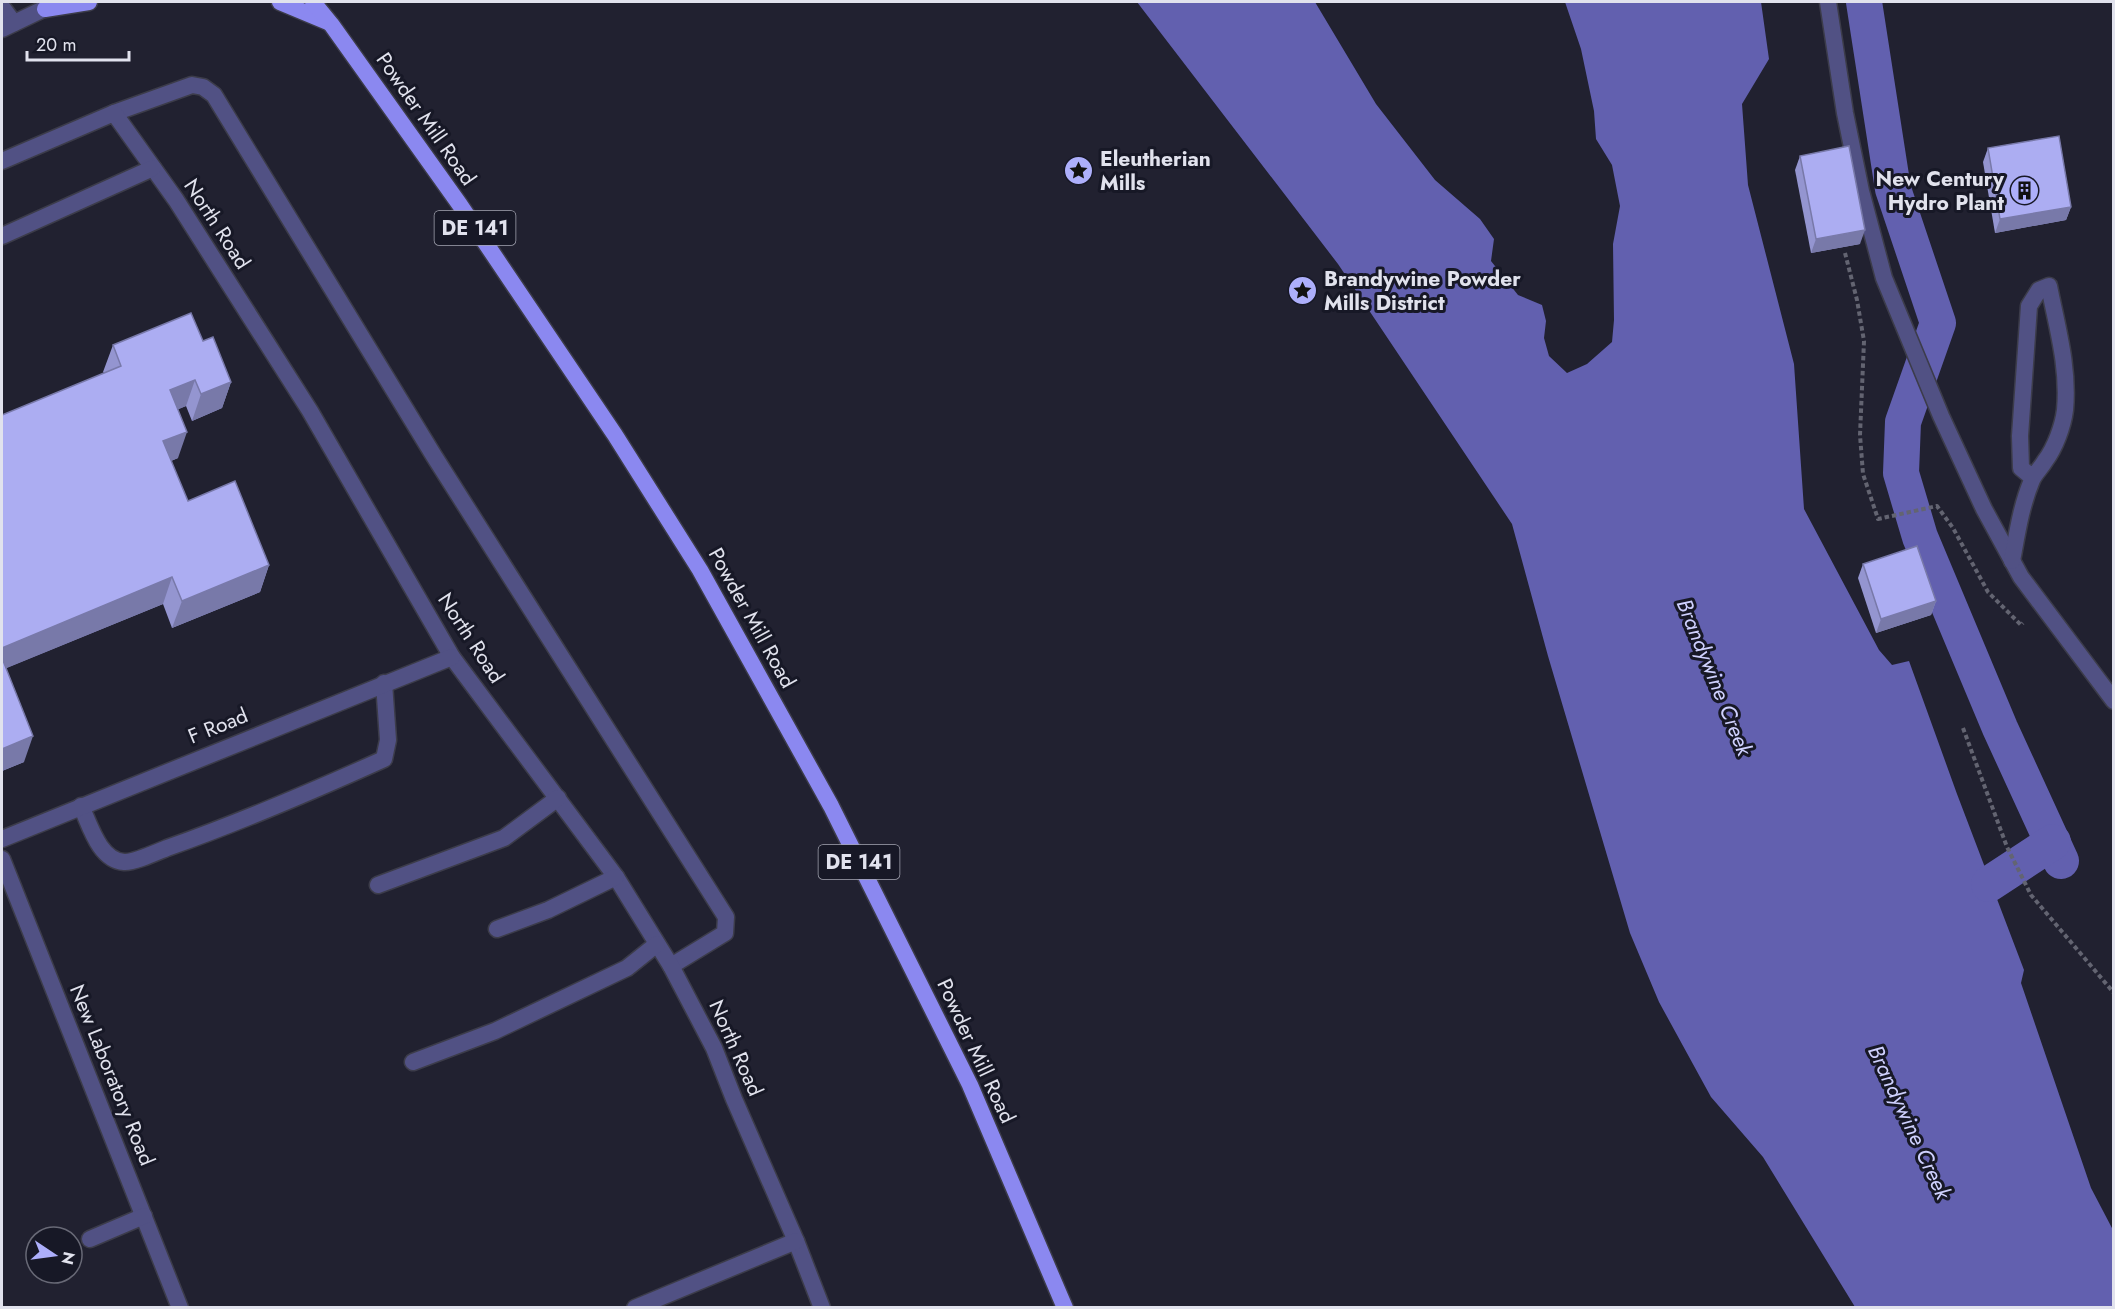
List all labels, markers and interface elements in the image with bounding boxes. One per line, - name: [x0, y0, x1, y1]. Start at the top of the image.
- scale bar: [27, 24, 129, 62]
- text: 20 m: [36, 32, 76, 58]
- street label: Powder Mill Road: [369, 46, 483, 192]
- place label: Eleutherian Mills: [1100, 144, 1211, 198]
- place icon: Eleutherian Mills: [1063, 155, 1095, 187]
- place label: New Century Hydro Plant: [1876, 164, 2005, 218]
- street label: North Road: [176, 173, 258, 275]
- building icon: New Century Hydro Plant: [2009, 175, 2041, 207]
- road number: DE 141: [434, 211, 516, 245]
- place label: Brandywine Powder Mills District: [1324, 264, 1521, 318]
- place icon: Brandywine Powder Mills District: [1287, 275, 1319, 307]
- street label: Powder Mill Road: [701, 542, 803, 694]
- street label: North Road: [430, 587, 512, 689]
- water label: Brandywine Creek: [1669, 594, 1762, 762]
- street label: F Road: [184, 700, 252, 752]
- road number: DE 141: [818, 845, 900, 879]
- street label: Powder Mill Road: [929, 974, 1023, 1128]
- street label: New Laboratory Road: [62, 980, 162, 1170]
- street label: North Road: [701, 995, 771, 1101]
- water label: Brandywine Creek: [1860, 1040, 1960, 1206]
- north arrow: [24, 1225, 84, 1285]
- text: N: [55, 1249, 81, 1267]

